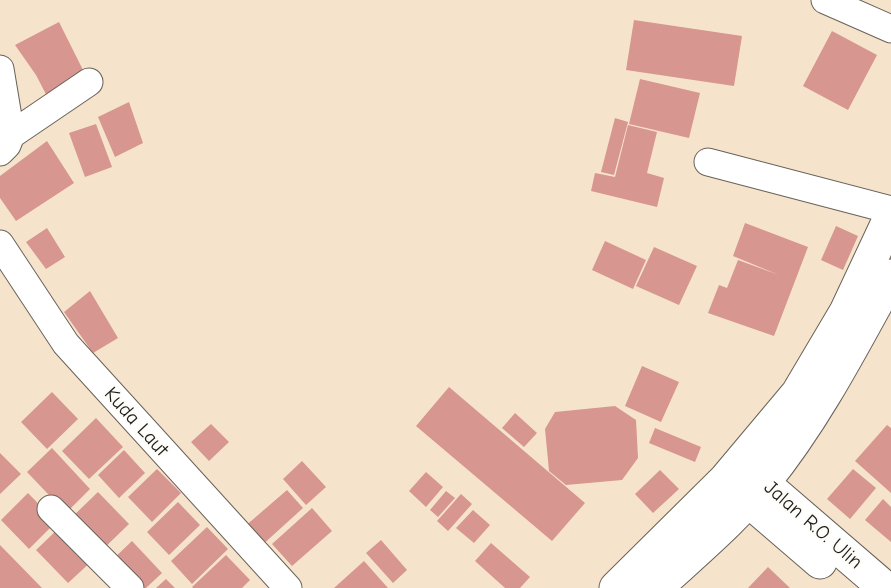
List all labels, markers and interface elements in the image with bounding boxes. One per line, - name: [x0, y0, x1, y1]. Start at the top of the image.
- street label: Kuda Laut: [99, 382, 173, 462]
- street label: Jalan R.O. Ulin: [759, 476, 867, 574]

